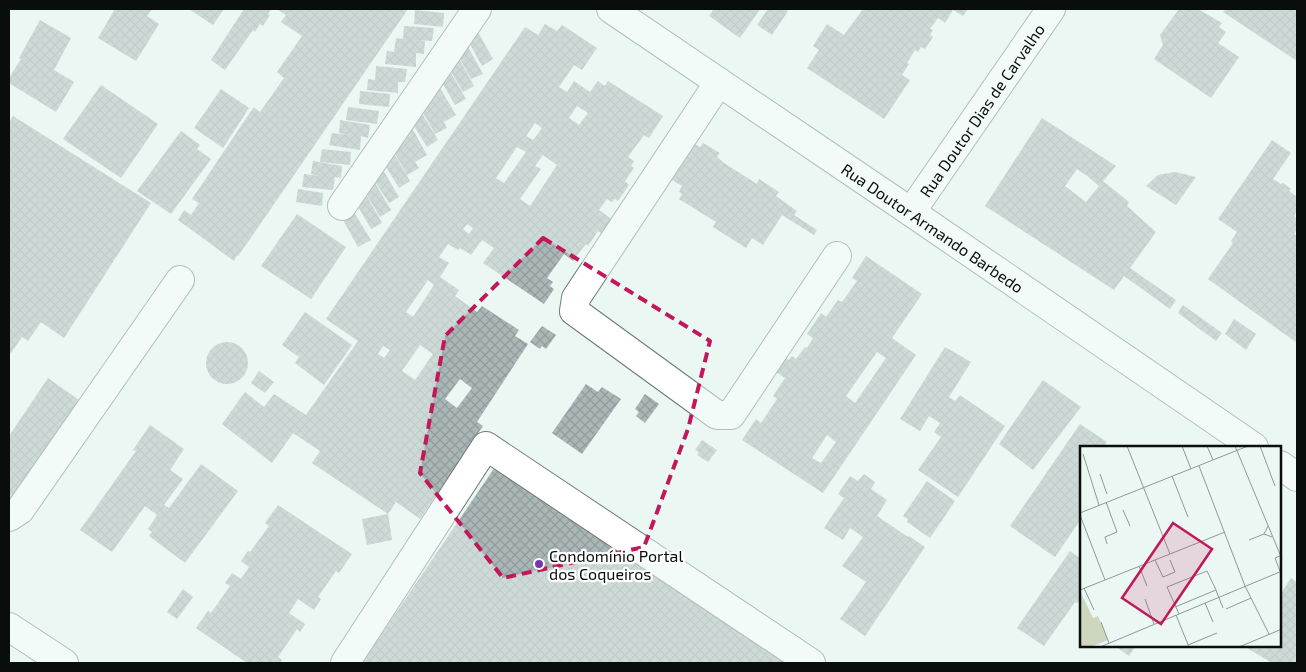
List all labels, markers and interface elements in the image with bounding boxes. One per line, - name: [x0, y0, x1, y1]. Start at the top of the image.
- street label: Rua Doutor Dias de Carvalho: [915, 20, 1048, 200]
- street label: Rua Doutor Armando Barbedo: [838, 159, 1028, 296]
- inset map: [1080, 446, 1281, 647]
- place label: Condomínio Portal dos Coqueiros: [549, 546, 683, 583]
- marker: Condomínio Portal dos Coqueiros: [533, 558, 545, 570]

